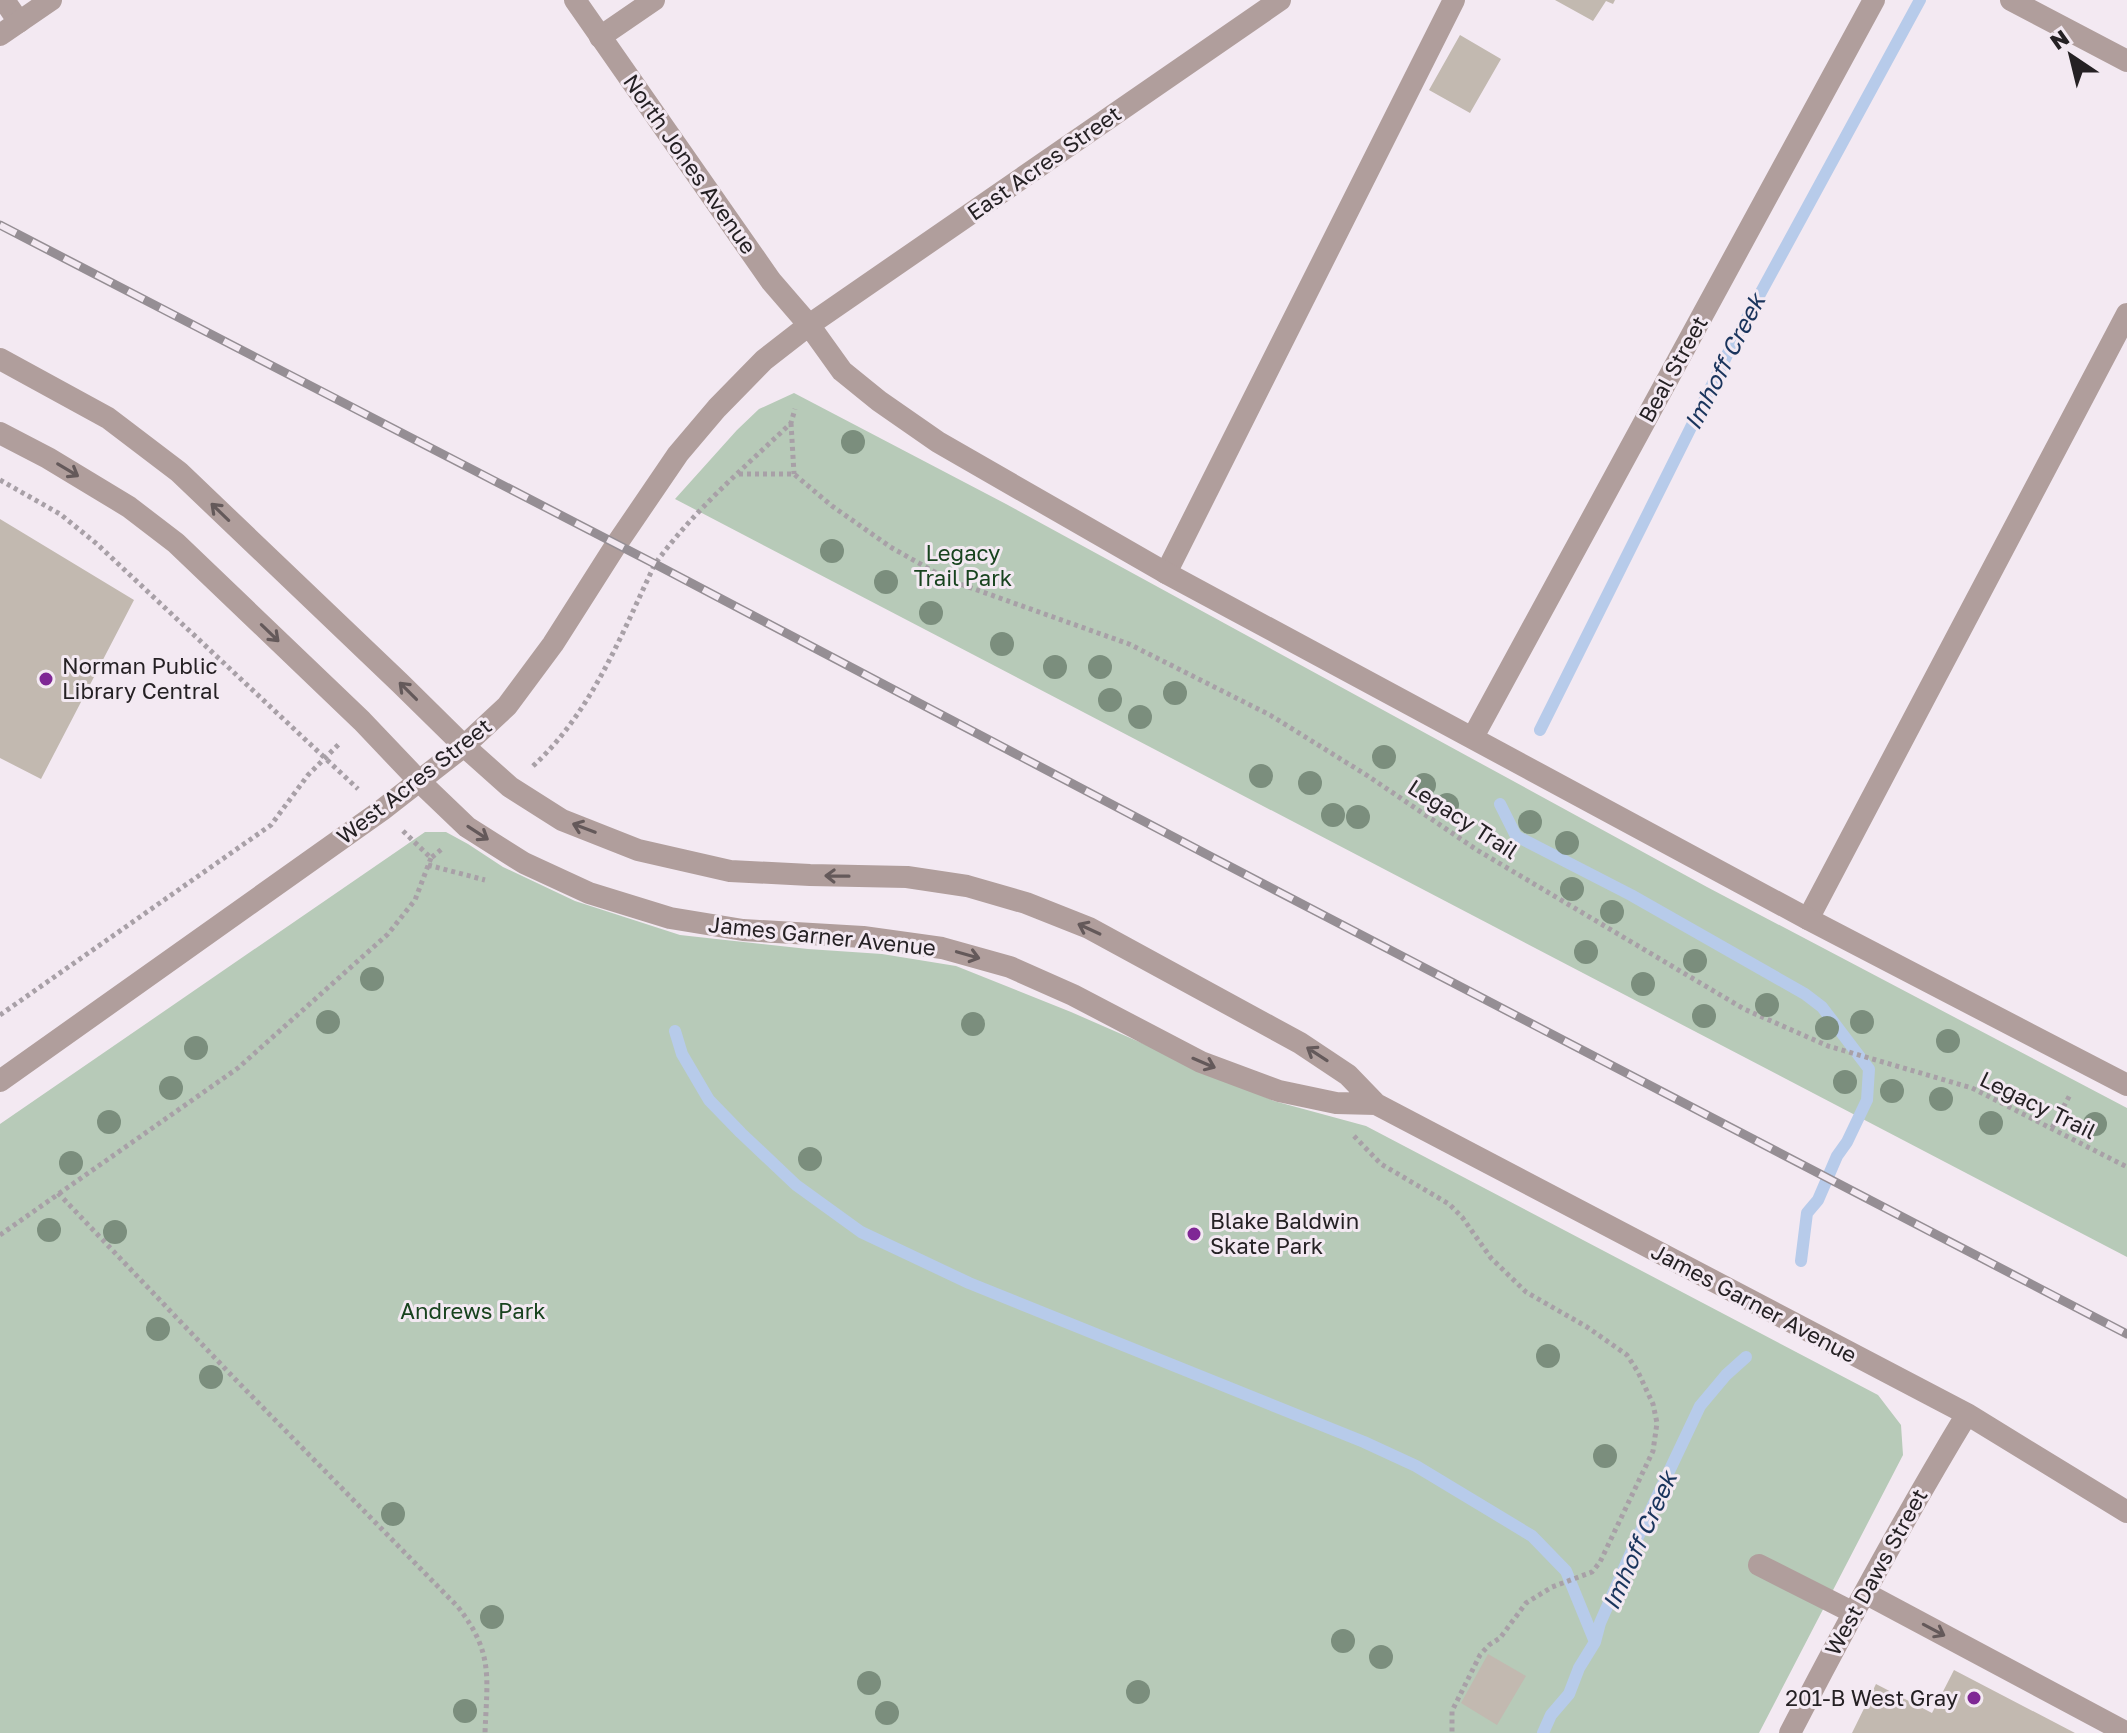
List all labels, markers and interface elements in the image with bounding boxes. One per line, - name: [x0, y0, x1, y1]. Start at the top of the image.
- north arrow: [2031, 16, 2111, 96]
- text: N: [2045, 23, 2074, 55]
- street label: North Jones Avenue: [618, 69, 763, 259]
- street label: East Acres Street: [962, 99, 1126, 226]
- water label: Imhoff Creek: [1677, 286, 1771, 434]
- street label: Beal Street: [1632, 311, 1713, 427]
- one-way arrow: [56, 462, 79, 478]
- one-way arrow: [210, 502, 230, 521]
- park label: Legacy Trail Park: [914, 539, 1012, 591]
- one-way arrow: [260, 623, 280, 642]
- place label: Norman Public Library Central: [62, 652, 219, 704]
- marker: Norman Public Library Central: [37, 670, 55, 688]
- one-way arrow: [399, 682, 418, 701]
- street label: West Acres Street: [331, 712, 496, 849]
- street label: Legacy Trail: [1403, 773, 1523, 864]
- one-way arrow: [572, 820, 597, 834]
- one-way arrow: [467, 825, 489, 842]
- one-way arrow: [824, 868, 851, 884]
- street label: James Garner Avenue: [707, 910, 937, 961]
- one-way arrow: [1077, 921, 1101, 936]
- one-way arrow: [955, 948, 981, 963]
- one-way arrow: [1306, 1046, 1328, 1062]
- one-way arrow: [1191, 1056, 1216, 1071]
- street label: Legacy Trail: [1976, 1065, 2101, 1144]
- place label: Blake Baldwin Skate Park: [1210, 1207, 1359, 1259]
- marker: Blake Baldwin Skate Park: [1185, 1225, 1203, 1243]
- street label: James Garner Avenue: [1647, 1237, 1861, 1368]
- park label: Andrews Park: [400, 1297, 546, 1324]
- water label: Imhoff Creek: [1595, 1465, 1683, 1614]
- street label: West Daws Street: [1819, 1484, 1933, 1660]
- one-way arrow: [1922, 1623, 1946, 1638]
- place label: 201-B West Gray: [1785, 1684, 1958, 1711]
- marker: 201-B West Gray: [1965, 1689, 1983, 1707]

